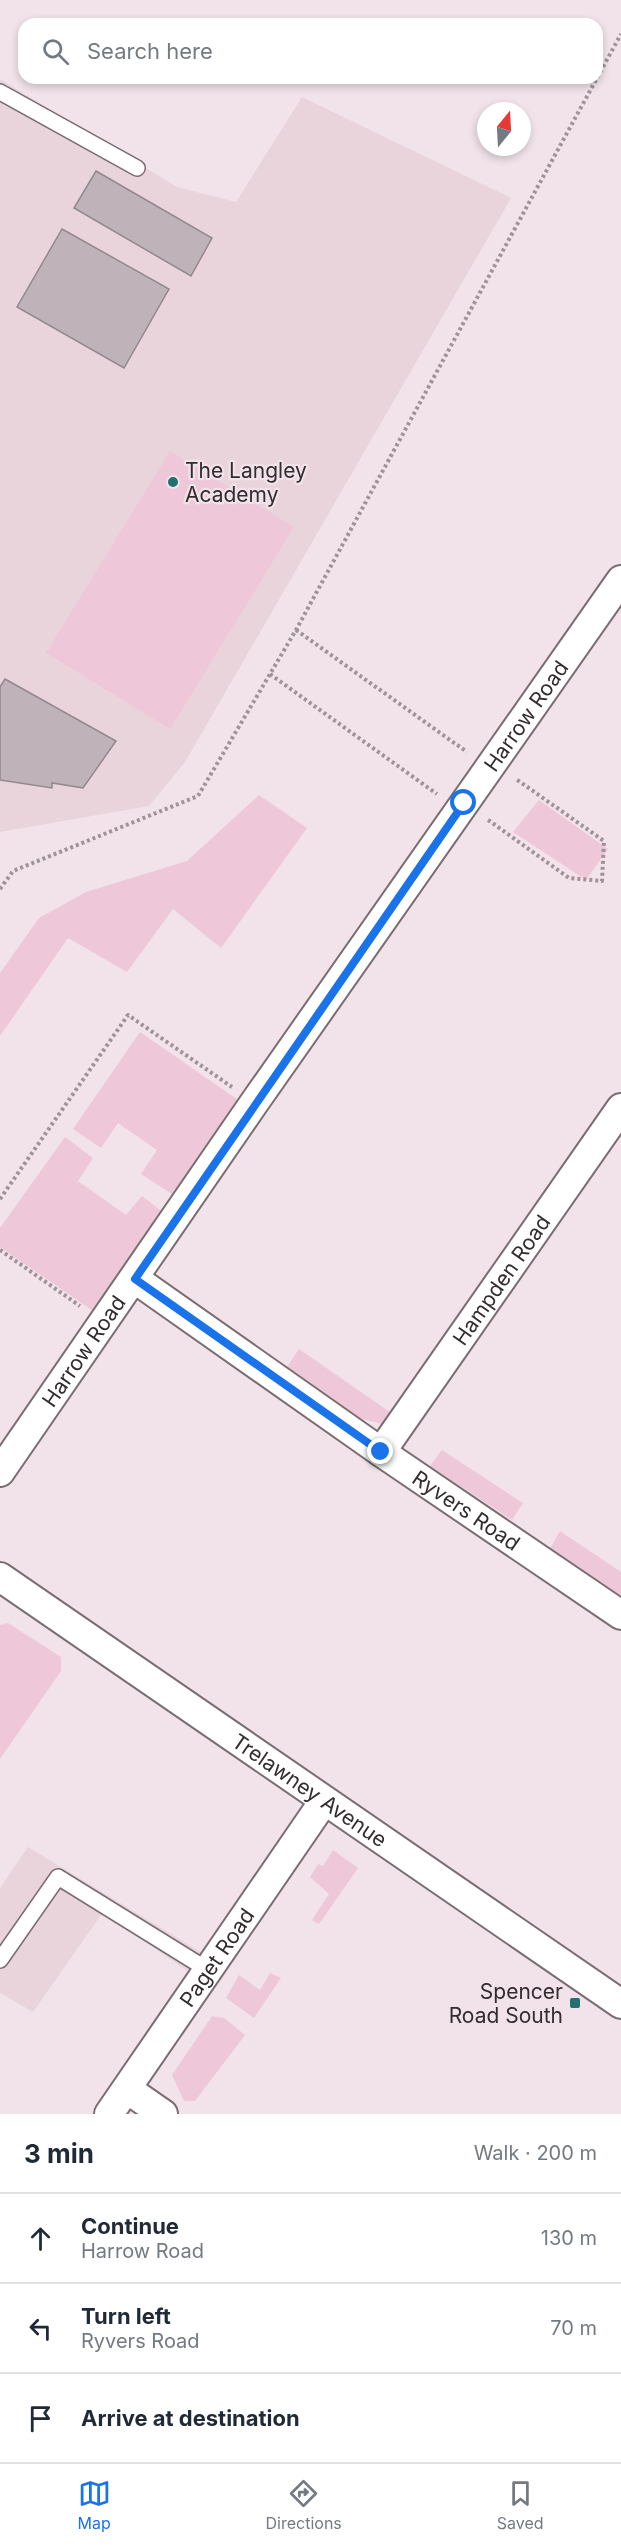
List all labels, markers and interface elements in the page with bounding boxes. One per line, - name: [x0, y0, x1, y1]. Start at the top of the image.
- search box: [18, 18, 603, 84]
- icon: search: [39, 35, 72, 68]
- text: Search here: [87, 38, 213, 64]
- north arrow: [477, 102, 531, 156]
- place label: The Langley Academy: [185, 458, 307, 507]
- marker: The Langley Academy: [166, 475, 180, 489]
- street label: Harrow Road: [478, 656, 573, 776]
- route start: [450, 789, 476, 815]
- street label: Hampden Road: [447, 1210, 555, 1350]
- street label: Harrow Road: [36, 1291, 130, 1411]
- route end: [367, 1438, 393, 1464]
- street label: Ryvers Road: [408, 1465, 525, 1555]
- street label: Trelawney Avenue: [228, 1728, 392, 1852]
- street label: Paget Road: [174, 1903, 259, 2011]
- place label: Spencer Road South: [449, 1979, 563, 2028]
- marker: Spencer Road South: [568, 1996, 582, 2010]
- text: 3 min: [24, 2138, 94, 2169]
- text: Walk · 200 m: [474, 2141, 597, 2165]
- text: Continue: [81, 2213, 179, 2239]
- icon: ahead: [24, 2222, 57, 2255]
- text: 130 m: [541, 2226, 597, 2250]
- text: Harrow Road: [81, 2239, 204, 2263]
- text: Turn left: [81, 2303, 171, 2329]
- icon: left: [24, 2312, 57, 2345]
- text: 70 m: [550, 2316, 597, 2340]
- text: Ryvers Road: [81, 2329, 200, 2353]
- icon: arrive: [24, 2402, 57, 2435]
- text: Arrive at destination: [81, 2405, 300, 2431]
- tab: Map: [77, 2477, 111, 2533]
- tab: Directions: [266, 2477, 342, 2533]
- tab: Saved: [497, 2477, 544, 2533]

